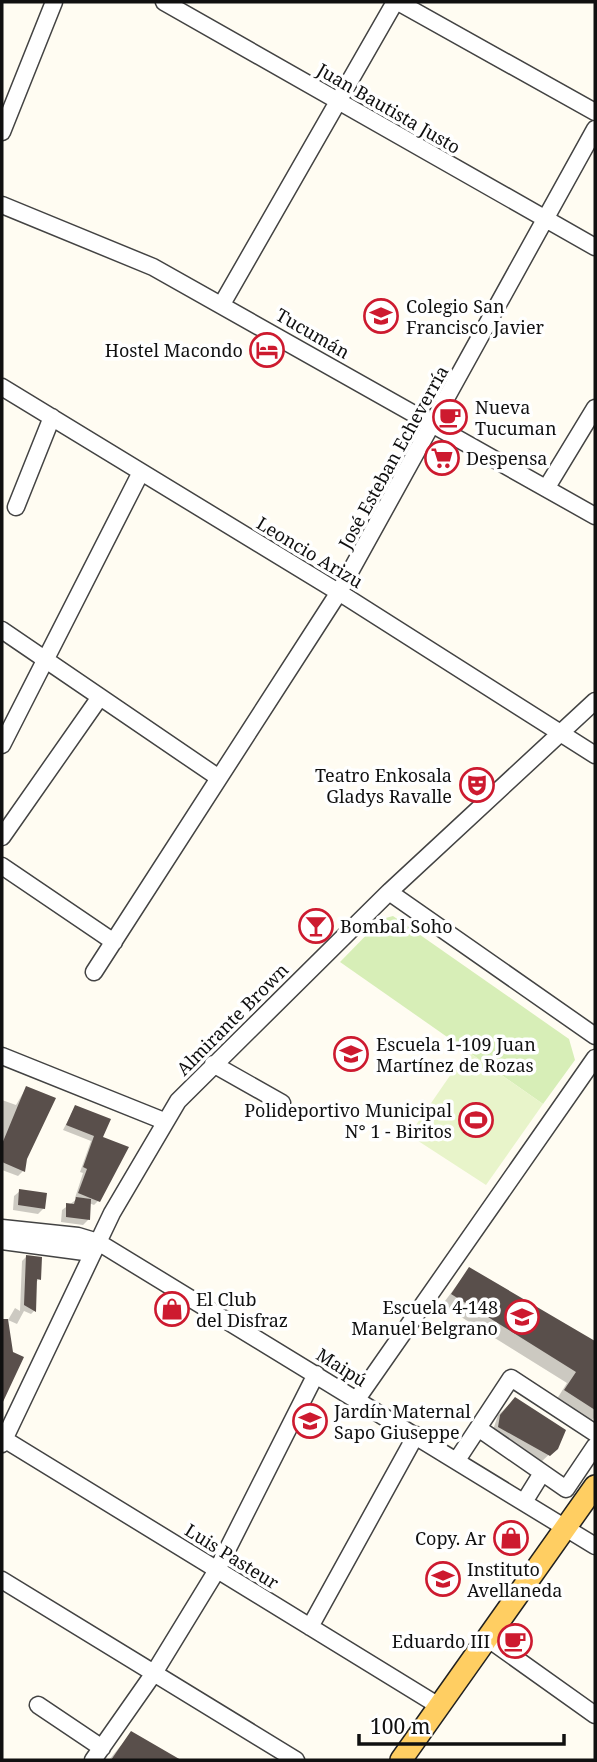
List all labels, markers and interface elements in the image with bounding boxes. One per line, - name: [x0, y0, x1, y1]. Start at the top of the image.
- street label: Juan Bautista Justo: [312, 57, 465, 159]
- place label: Colegio San Francisco Javier: [406, 294, 545, 339]
- school or university icon: Colegio San Francisco Javier: [362, 297, 400, 335]
- street label: Tucumán: [272, 302, 355, 364]
- hotel icon: Hostel Macondo: [248, 331, 286, 369]
- place label: Hostel Macondo: [105, 338, 243, 362]
- street label: José Esteban Echeverría: [332, 361, 453, 554]
- place label: Nueva Tucuman: [475, 395, 557, 440]
- cafe icon: Nueva Tucuman: [431, 398, 469, 436]
- supermarket icon: Despensa: [423, 439, 461, 477]
- place label: Despensa: [466, 446, 547, 470]
- street label: Leoncio Arizu: [252, 511, 368, 594]
- place label: Teatro Enkosala Gladys Ravalle: [315, 763, 452, 808]
- theatre icon: Teatro Enkosala Gladys Ravalle: [458, 766, 496, 804]
- bar icon: Bombal Soho: [297, 907, 335, 945]
- place label: Bombal Soho: [340, 914, 453, 938]
- street label: Almirante Brown: [171, 957, 294, 1080]
- place label: Escuela 1-109 Juan Martínez de Rozas: [376, 1032, 536, 1077]
- school or university icon: Escuela 1-109 Juan Martínez de Rozas: [332, 1035, 370, 1073]
- place label: Polideportivo Municipal N° 1 - Biritos: [244, 1098, 452, 1143]
- sports icon: Polideportivo Municipal N° 1 - Biritos: [457, 1101, 495, 1139]
- place label: El Club del Disfraz: [196, 1287, 288, 1332]
- shop icon: El Club del Disfraz: [153, 1290, 191, 1328]
- place label: Escuela 4-148 Manuel Belgrano: [351, 1295, 498, 1340]
- school or university icon: Escuela 4-148 Manuel Belgrano: [503, 1298, 541, 1336]
- street label: Maipú: [312, 1342, 372, 1392]
- place label: Jardín Maternal Sapo Giuseppe: [333, 1399, 471, 1444]
- school or university icon: Jardín Maternal Sapo Giuseppe: [291, 1402, 329, 1440]
- street label: Luis Pasteur: [181, 1518, 284, 1595]
- shop icon: Copy. Ar: [492, 1519, 530, 1557]
- place label: Copy. Ar: [415, 1526, 487, 1550]
- place label: Instituto Avellaneda: [467, 1557, 562, 1602]
- school or university icon: Instituto Avellaneda: [424, 1560, 462, 1598]
- cafe icon: Eduardo III: [496, 1622, 534, 1660]
- place label: Eduardo III: [392, 1629, 490, 1653]
- scale bar: [359, 1702, 564, 1746]
- text: 100 m: [370, 1712, 431, 1740]

